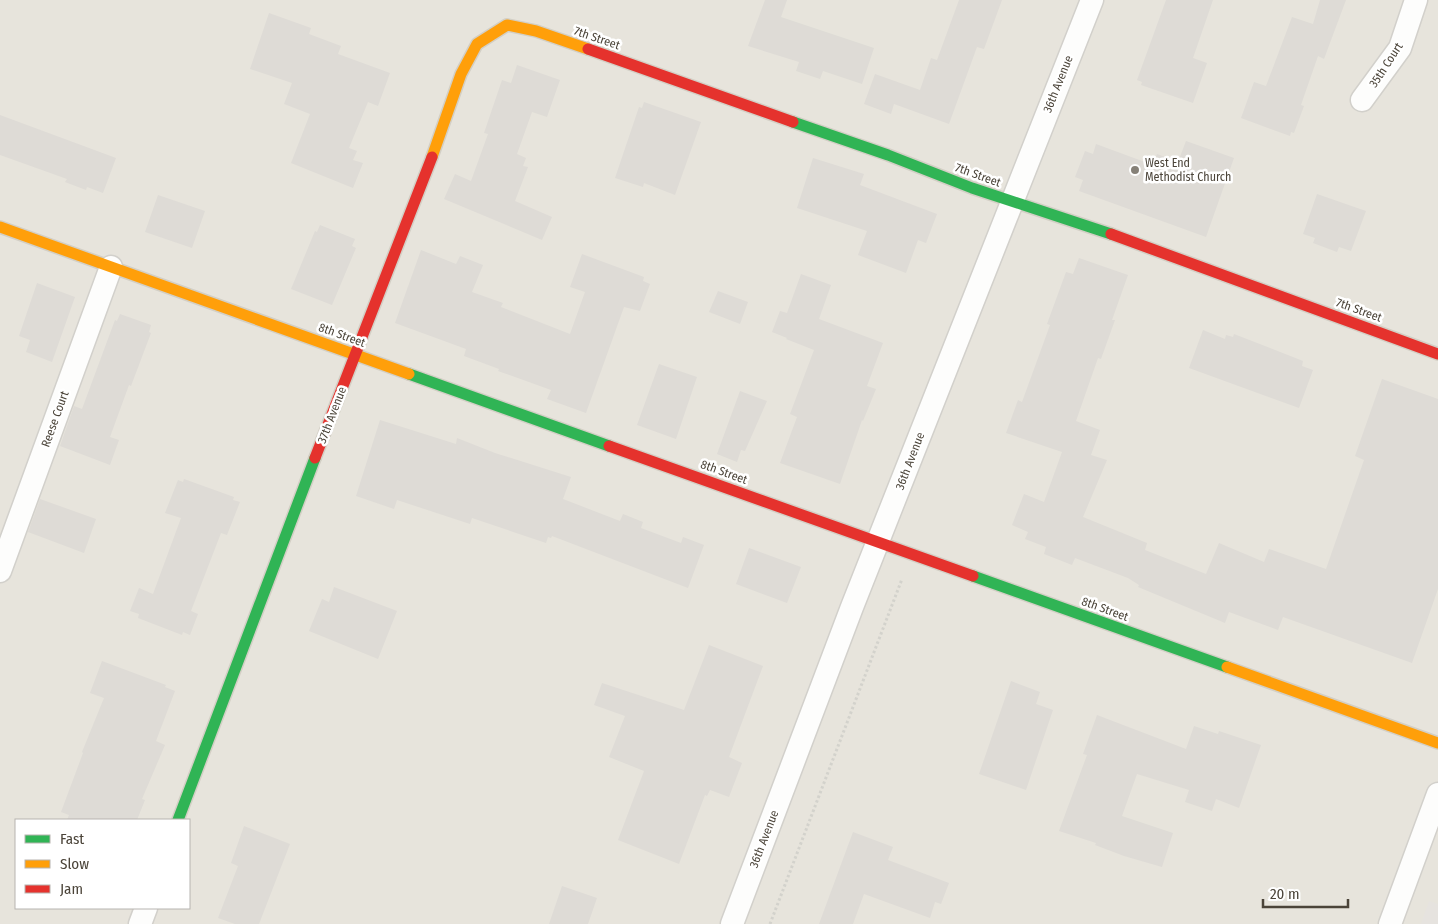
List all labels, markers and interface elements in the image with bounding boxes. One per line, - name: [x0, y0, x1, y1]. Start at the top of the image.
- street label: 7th Street: [572, 24, 622, 52]
- street label: 35th Court: [1366, 40, 1406, 90]
- street label: 36th Avenue: [1040, 53, 1076, 115]
- place label: West End Methodist Church: [1145, 156, 1231, 184]
- street label: 7th Street: [953, 160, 1003, 190]
- marker: West End Methodist Church: [1129, 164, 1141, 176]
- street label: 7th Street: [1334, 295, 1384, 325]
- street label: 8th Street: [317, 320, 367, 350]
- street label: 37th Avenue: [315, 385, 349, 445]
- street label: Reese Court: [38, 389, 72, 449]
- street label: 36th Avenue: [893, 430, 927, 492]
- street label: 8th Street: [699, 457, 749, 487]
- street label: 8th Street: [1080, 594, 1130, 624]
- street label: 36th Avenue: [747, 808, 781, 870]
- legend: [15, 819, 190, 909]
- text: Fast: [60, 830, 84, 848]
- text: Slow: [60, 855, 89, 873]
- scale bar: [1263, 876, 1348, 908]
- text: Jam: [60, 880, 83, 898]
- text: 20 m: [1270, 885, 1300, 903]

